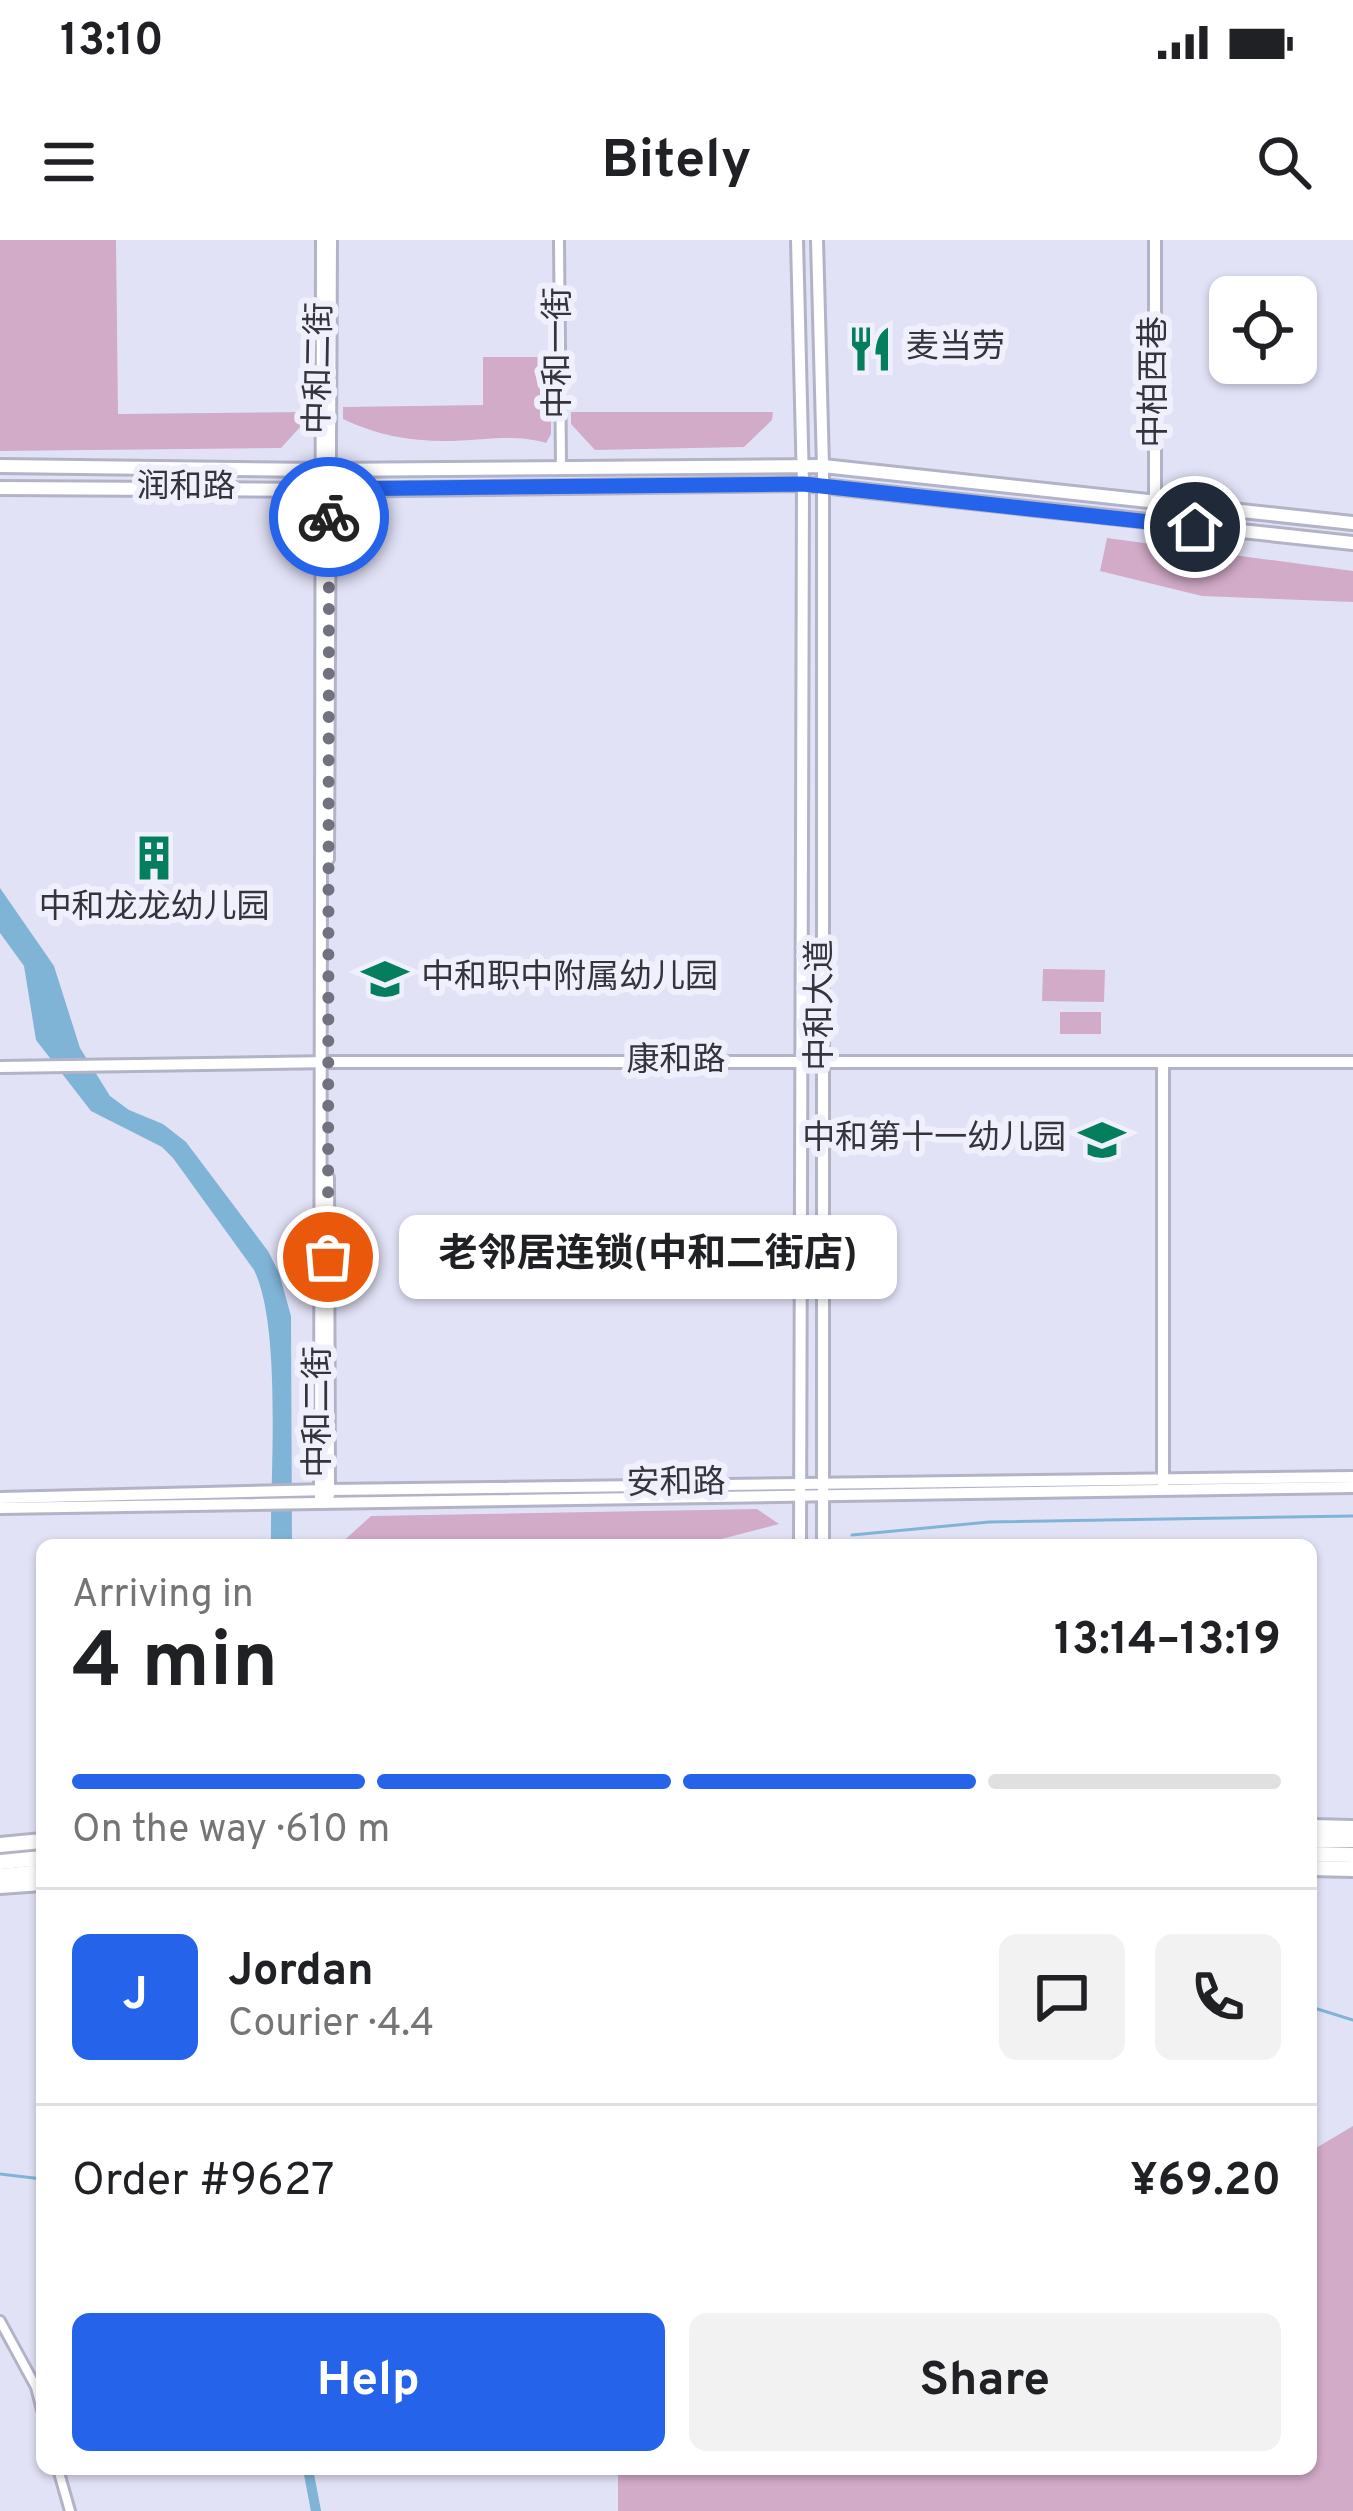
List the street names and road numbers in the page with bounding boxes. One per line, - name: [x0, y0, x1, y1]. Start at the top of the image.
- street label: 中和一街: [539, 287, 581, 419]
- street label: 中和二街: [299, 302, 343, 434]
- street label: 中柏西巷: [1135, 316, 1177, 448]
- street label: 润和路: [137, 468, 236, 510]
- street label: 中和大道: [801, 939, 843, 1071]
- street label: 康和路: [627, 1041, 726, 1083]
- street label: 中和二街: [299, 1346, 341, 1478]
- street label: 安和路: [626, 1463, 726, 1507]

